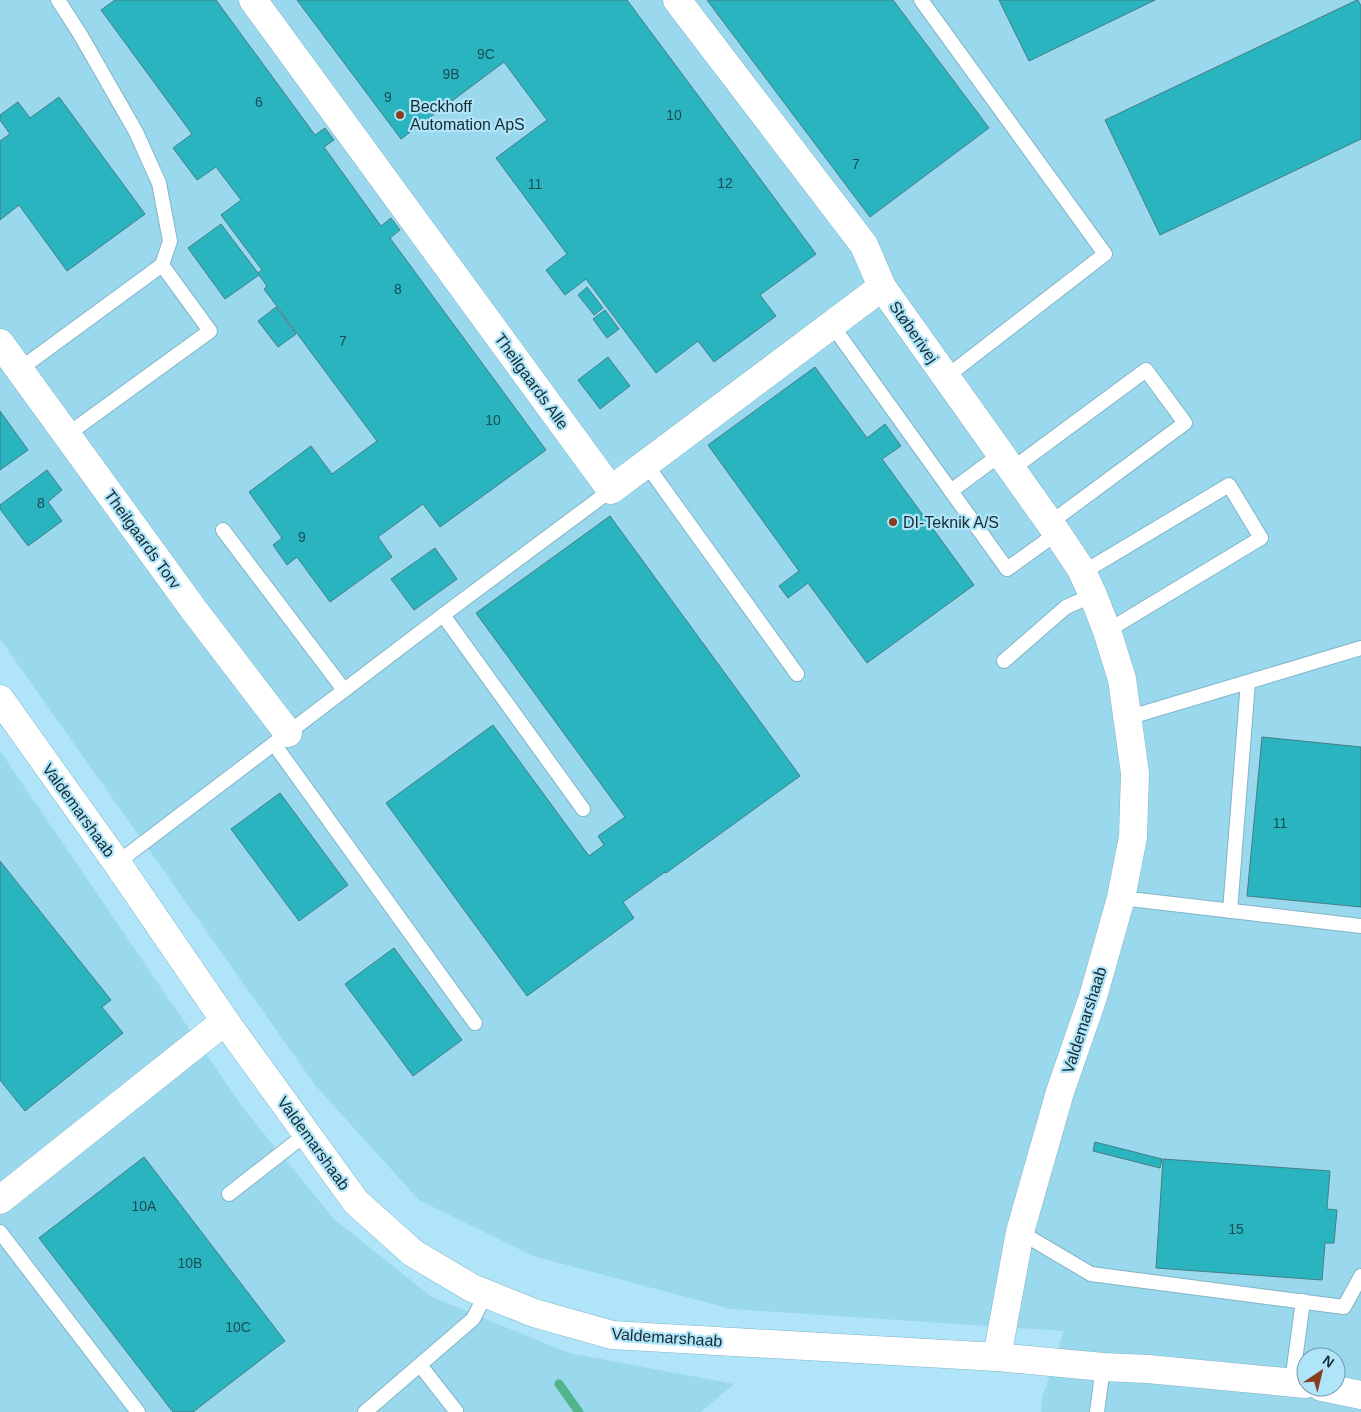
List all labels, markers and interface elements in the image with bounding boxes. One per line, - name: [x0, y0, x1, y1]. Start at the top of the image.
- house number: 9C: [477, 46, 495, 62]
- house number: 9B: [442, 66, 460, 82]
- house number: 9: [384, 89, 392, 105]
- house number: 6: [255, 94, 263, 110]
- place label: Beckhoff Automation ApS: [410, 98, 525, 133]
- house number: 10: [666, 107, 682, 123]
- marker: Beckhoff Automation ApS: [394, 109, 406, 121]
- house number: 7: [852, 156, 860, 172]
- house number: 12: [717, 175, 733, 191]
- house number: 11: [528, 176, 542, 192]
- house number: 8: [394, 281, 402, 297]
- street label: Støberivej: [886, 298, 941, 367]
- street label: Theilgaards Alle: [491, 330, 572, 432]
- house number: 7: [339, 333, 347, 349]
- house number: 10: [485, 412, 501, 428]
- street label: Theilgaards Torv: [101, 487, 184, 592]
- house number: 8: [37, 495, 45, 511]
- place label: DI-Teknik A/S: [903, 514, 999, 531]
- marker: DI-Teknik A/S: [887, 516, 899, 528]
- house number: 9: [298, 529, 306, 545]
- street label: Valdemarshaab: [39, 760, 118, 860]
- house number: 11: [1273, 815, 1287, 831]
- street label: Valdemarshaab: [1059, 965, 1110, 1076]
- street label: Valdemarshaab: [274, 1093, 353, 1193]
- house number: 10A: [132, 1198, 157, 1214]
- house number: 15: [1228, 1221, 1244, 1237]
- house number: 10B: [178, 1255, 202, 1271]
- house number: 10C: [225, 1319, 251, 1335]
- street label: Valdemarshaab: [611, 1325, 723, 1350]
- north arrow: [1296, 1347, 1346, 1397]
- text: N: [1320, 1352, 1337, 1371]

